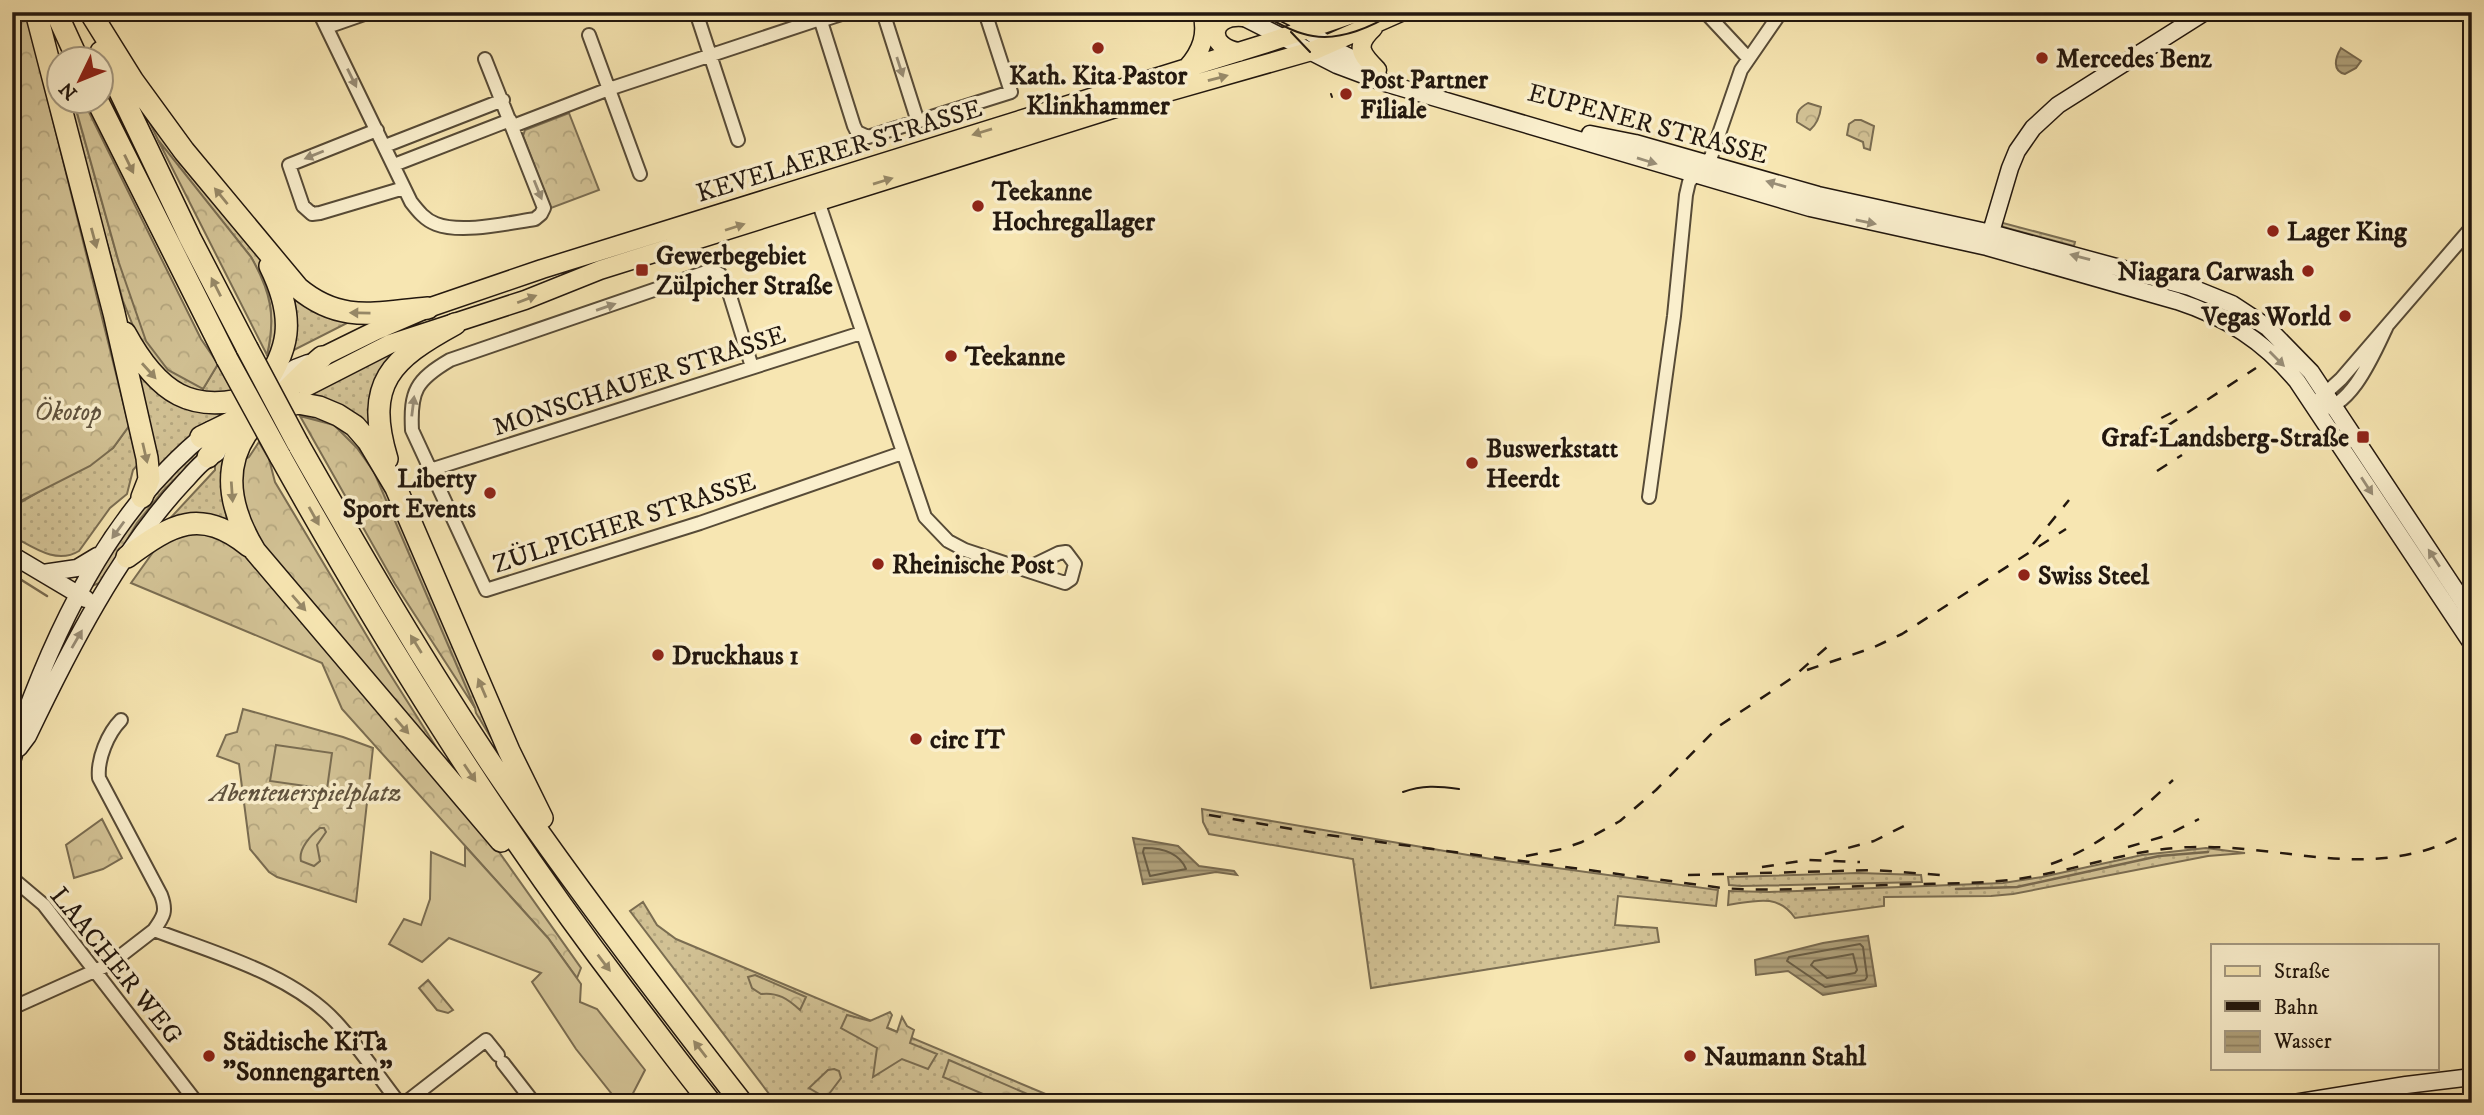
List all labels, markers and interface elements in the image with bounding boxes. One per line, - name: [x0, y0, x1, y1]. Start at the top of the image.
- marker: Kath. Kita Pastor Klinkhammer: [1090, 40, 1106, 56]
- place label: Mercedes Benz: [2056, 43, 2213, 76]
- north arrow: [46, 46, 116, 116]
- marker: Mercedes Benz: [2034, 50, 2050, 66]
- one-way arrow: [896, 57, 906, 78]
- place label: Kath. Kita Pastor Klinkhammer: [1009, 60, 1187, 123]
- place label: Post Partner Filiale: [1360, 64, 1488, 127]
- one-way arrow: [346, 68, 357, 88]
- one-way arrow: [1207, 72, 1229, 83]
- text: N: [55, 77, 82, 104]
- street label: EUPENER STRASSE: [1524, 77, 1771, 172]
- marker: Post Partner Filiale: [1338, 86, 1354, 102]
- street label: KEVELAERER STRASSE: [693, 92, 986, 211]
- one-way arrow: [971, 128, 992, 138]
- one-way arrow: [303, 150, 324, 161]
- one-way arrow: [123, 154, 134, 174]
- one-way arrow: [1637, 157, 1658, 167]
- one-way arrow: [873, 175, 894, 185]
- place label: Teekanne Hochregallager: [991, 176, 1155, 239]
- one-way arrow: [1765, 178, 1786, 188]
- one-way arrow: [533, 179, 544, 200]
- one-way arrow: [213, 187, 228, 205]
- marker: Teekanne Hochregallager: [970, 198, 986, 214]
- one-way arrow: [1855, 216, 1877, 227]
- place label: Lager King: [2287, 216, 2408, 249]
- one-way arrow: [725, 222, 746, 232]
- marker: Lager King: [2265, 223, 2281, 239]
- one-way arrow: [89, 227, 100, 249]
- place label: Gewerbegebiet Zülpicher Straße: [656, 240, 833, 303]
- one-way arrow: [2069, 251, 2091, 262]
- place label: Niagara Carwash: [2117, 256, 2294, 289]
- marker: Gewerbegebiet Zülpicher Straße: [634, 262, 650, 278]
- marker: Niagara Carwash: [2300, 263, 2316, 279]
- one-way arrow: [210, 277, 221, 297]
- one-way arrow: [516, 293, 537, 304]
- one-way arrow: [595, 301, 616, 312]
- place label: Vegas World: [2201, 301, 2332, 334]
- one-way arrow: [349, 308, 371, 319]
- marker: Vegas World: [2337, 308, 2353, 324]
- street label: MONSCHAUER STRASSE: [489, 318, 790, 444]
- place label: Teekanne: [964, 341, 1066, 374]
- marker: Teekanne: [943, 348, 959, 364]
- one-way arrow: [2269, 350, 2286, 367]
- one-way arrow: [141, 362, 157, 380]
- one-way arrow: [407, 395, 418, 417]
- park label: Ökotop: [34, 396, 102, 429]
- place label: Graf-Landsberg-Straße: [2101, 422, 2349, 455]
- marker: Graf-Landsberg-Straße: [2355, 429, 2371, 445]
- place label: Buswerkstatt Heerdt: [1486, 433, 1619, 496]
- one-way arrow: [140, 442, 151, 464]
- marker: Buswerkstatt Heerdt: [1464, 455, 1480, 471]
- place label: Liberty Sport Events: [343, 463, 477, 526]
- street label: ZÜLPICHER STRASSE: [489, 465, 760, 581]
- one-way arrow: [2361, 477, 2374, 496]
- one-way arrow: [227, 481, 238, 503]
- marker: Liberty Sport Events: [482, 485, 498, 501]
- one-way arrow: [308, 506, 320, 526]
- one-way arrow: [111, 521, 126, 539]
- place label: Rheinische Post: [892, 549, 1055, 582]
- one-way arrow: [2427, 549, 2441, 567]
- marker: Rheinische Post: [870, 556, 886, 572]
- place label: Swiss Steel: [2038, 560, 2150, 593]
- marker: Swiss Steel: [2016, 567, 2032, 583]
- one-way arrow: [291, 594, 307, 612]
- one-way arrow: [71, 629, 83, 648]
- one-way arrow: [409, 634, 422, 654]
- place label: Druckhaus 1: [672, 640, 799, 673]
- marker: Druckhaus 1: [650, 647, 666, 663]
- one-way arrow: [476, 678, 487, 699]
- one-way arrow: [394, 717, 409, 734]
- place label: circ IT: [930, 724, 1005, 757]
- marker: circ IT: [908, 731, 924, 747]
- one-way arrow: [463, 763, 476, 782]
- park label: Abenteuerspielplatz: [207, 777, 402, 810]
- street label: LAACHER WEG: [42, 881, 189, 1051]
- legend: [2211, 944, 2438, 1070]
- one-way arrow: [596, 954, 611, 972]
- text: Straße: [2274, 959, 2330, 985]
- text: Bahn: [2274, 995, 2318, 1021]
- place label: Städtische KiTa "Sonnengarten": [223, 1026, 392, 1089]
- text: Wasser: [2273, 1029, 2332, 1055]
- one-way arrow: [693, 1040, 707, 1058]
- place label: Naumann Stahl: [1704, 1041, 1867, 1074]
- marker: Städtische KiTa "Sonnengarten": [201, 1048, 217, 1064]
- marker: Naumann Stahl: [1682, 1048, 1698, 1064]

